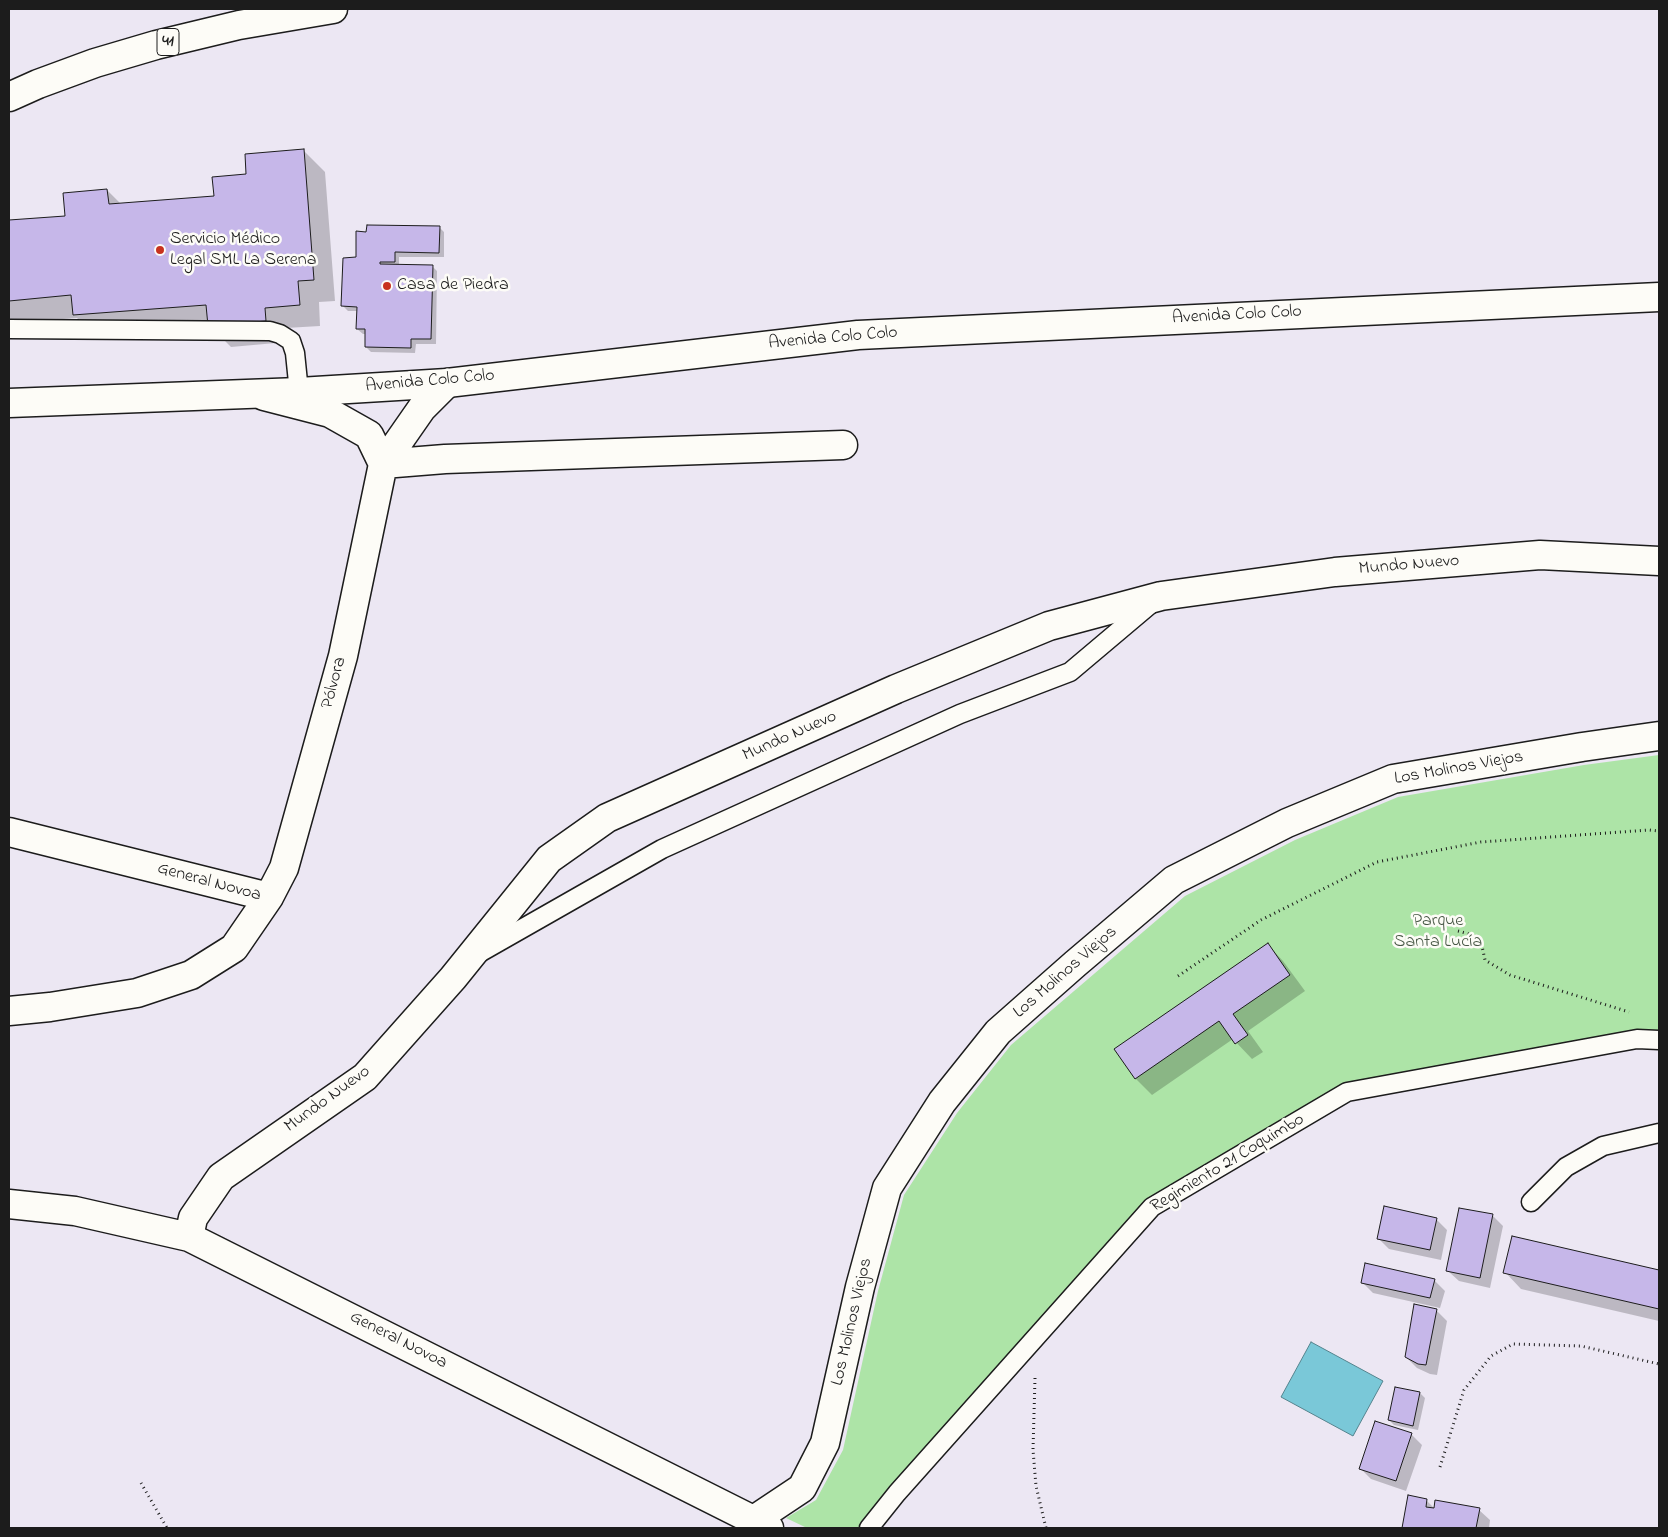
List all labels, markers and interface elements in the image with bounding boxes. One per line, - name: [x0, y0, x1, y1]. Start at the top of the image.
- road number: 41: [157, 28, 179, 56]
- place label: Servicio Médico Legal SML La Serena: [170, 229, 316, 272]
- marker: Servicio Médico Legal SML La Serena: [154, 244, 166, 256]
- place label: Casa de Piedra: [397, 275, 509, 297]
- marker: Casa de Piedra: [381, 280, 393, 292]
- street label: Avenida Colo Colo: [1172, 302, 1302, 330]
- street label: Avenida Colo Colo: [767, 323, 899, 355]
- street label: Avenida Colo Colo: [364, 366, 496, 398]
- street label: Mundo Nuevo: [1358, 551, 1460, 581]
- street label: Pólvora: [318, 655, 352, 711]
- street label: Mundo Nuevo: [740, 707, 840, 767]
- street label: Los Molinos Viejos: [1393, 747, 1525, 791]
- street label: General Novoa: [155, 859, 263, 907]
- park label: Parque Santa Lucía: [1394, 911, 1482, 954]
- street label: Los Molinos Viejos: [1010, 922, 1122, 1024]
- street label: Mundo Nuevo: [281, 1062, 375, 1138]
- street label: Regimiento 21 Coquimbo: [1147, 1110, 1309, 1218]
- street label: Los Molinos Viejos: [828, 1256, 878, 1388]
- street label: General Novoa: [346, 1307, 450, 1375]

